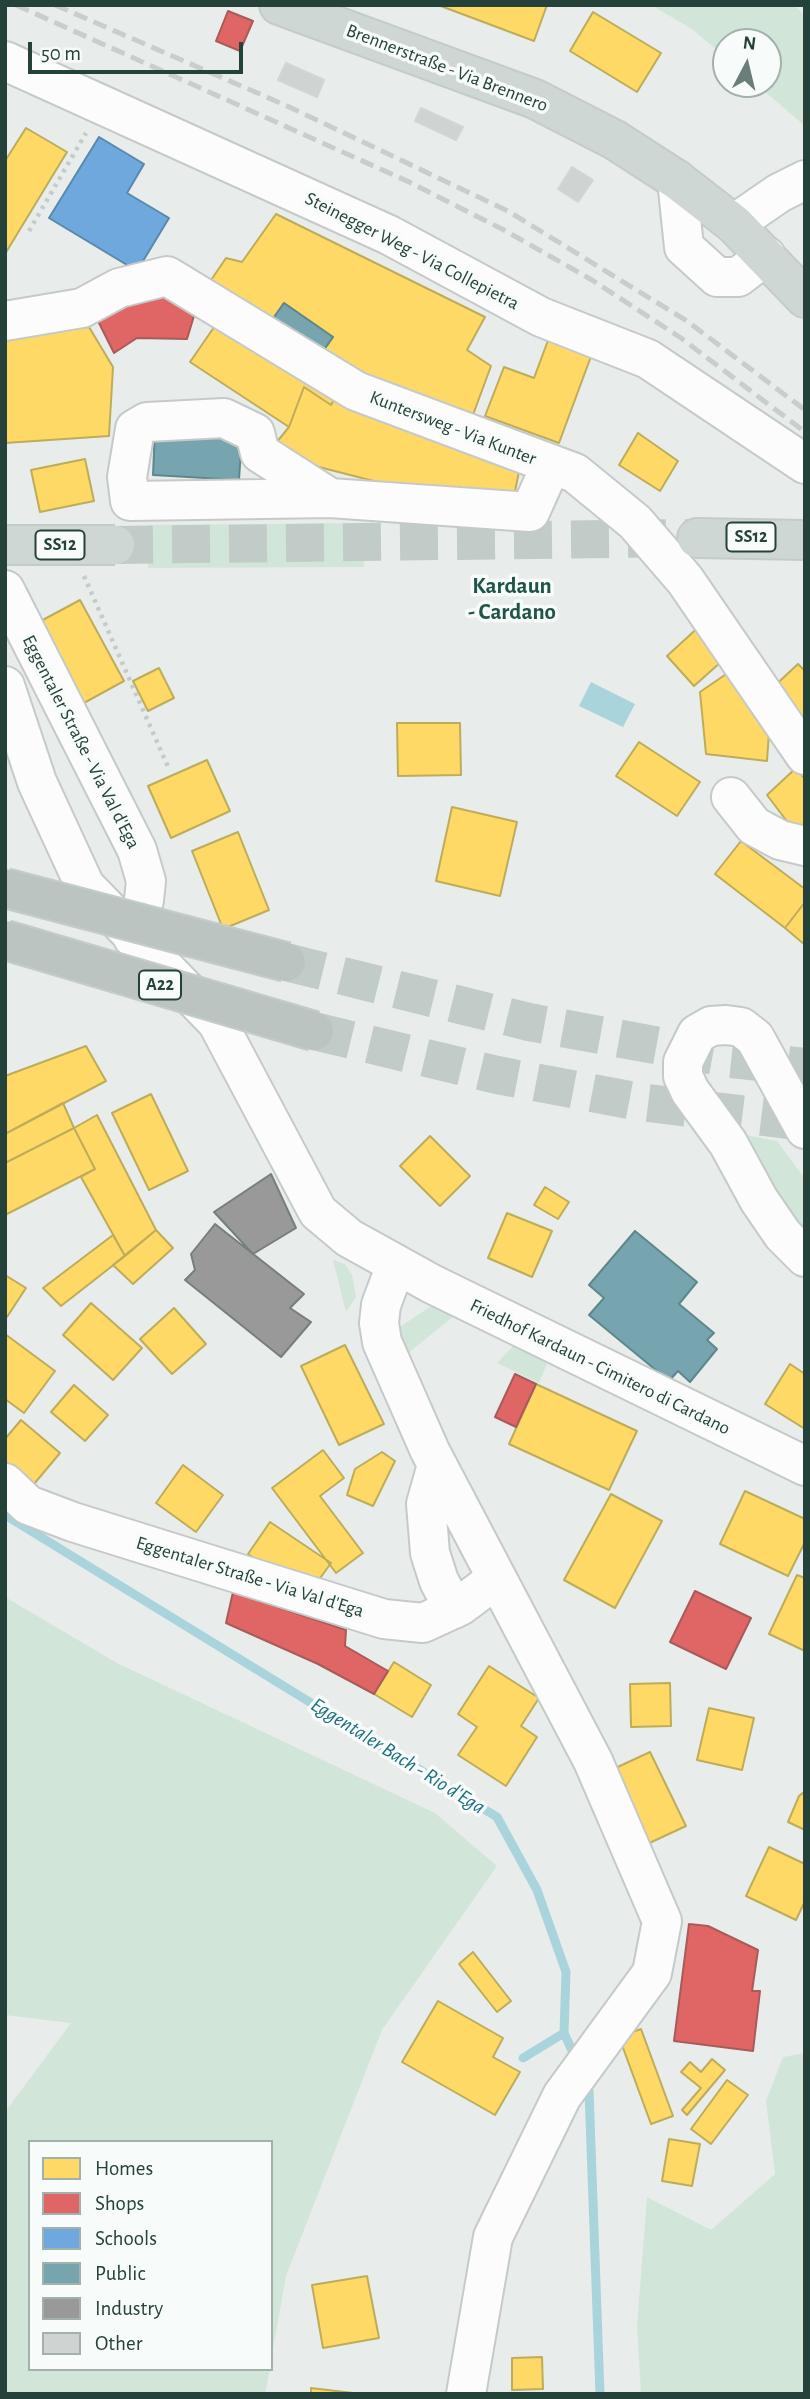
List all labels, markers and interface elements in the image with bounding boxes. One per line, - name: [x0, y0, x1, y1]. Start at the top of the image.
- street label: Brennerstraße - Via Brennero: [343, 19, 551, 117]
- scale bar: [32, 28, 247, 72]
- north arrow: [712, 28, 782, 98]
- text: N: [742, 33, 757, 54]
- text: 50 m: [41, 43, 81, 64]
- street label: Steinegger Weg - Via Collepietra: [301, 187, 523, 315]
- street label: Kuntersweg - Via Kunter: [366, 386, 540, 470]
- road number: SS12: [726, 522, 776, 552]
- road number: SS12: [36, 530, 84, 560]
- district label: Kardaun - Cardano: [468, 572, 556, 626]
- street label: Eggentaler Straße - Via Val d'Ega: [17, 631, 145, 853]
- road number: A22: [139, 970, 181, 1000]
- street label: Friedhof Kardaun - Cimitero di Cardano: [466, 1294, 734, 1440]
- street label: Eggentaler Straße - Via Val d'Ega: [133, 1531, 367, 1623]
- water label: Eggentaler Bach - Rio d'Ega: [306, 1692, 490, 1820]
- legend: [28, 2140, 273, 2371]
- text: Homes: [95, 2158, 153, 2179]
- text: Shops: [95, 2193, 144, 2214]
- text: Schools: [95, 2228, 157, 2249]
- text: Public: [95, 2263, 145, 2284]
- text: Industry: [95, 2298, 163, 2319]
- text: Other: [95, 2333, 142, 2354]

